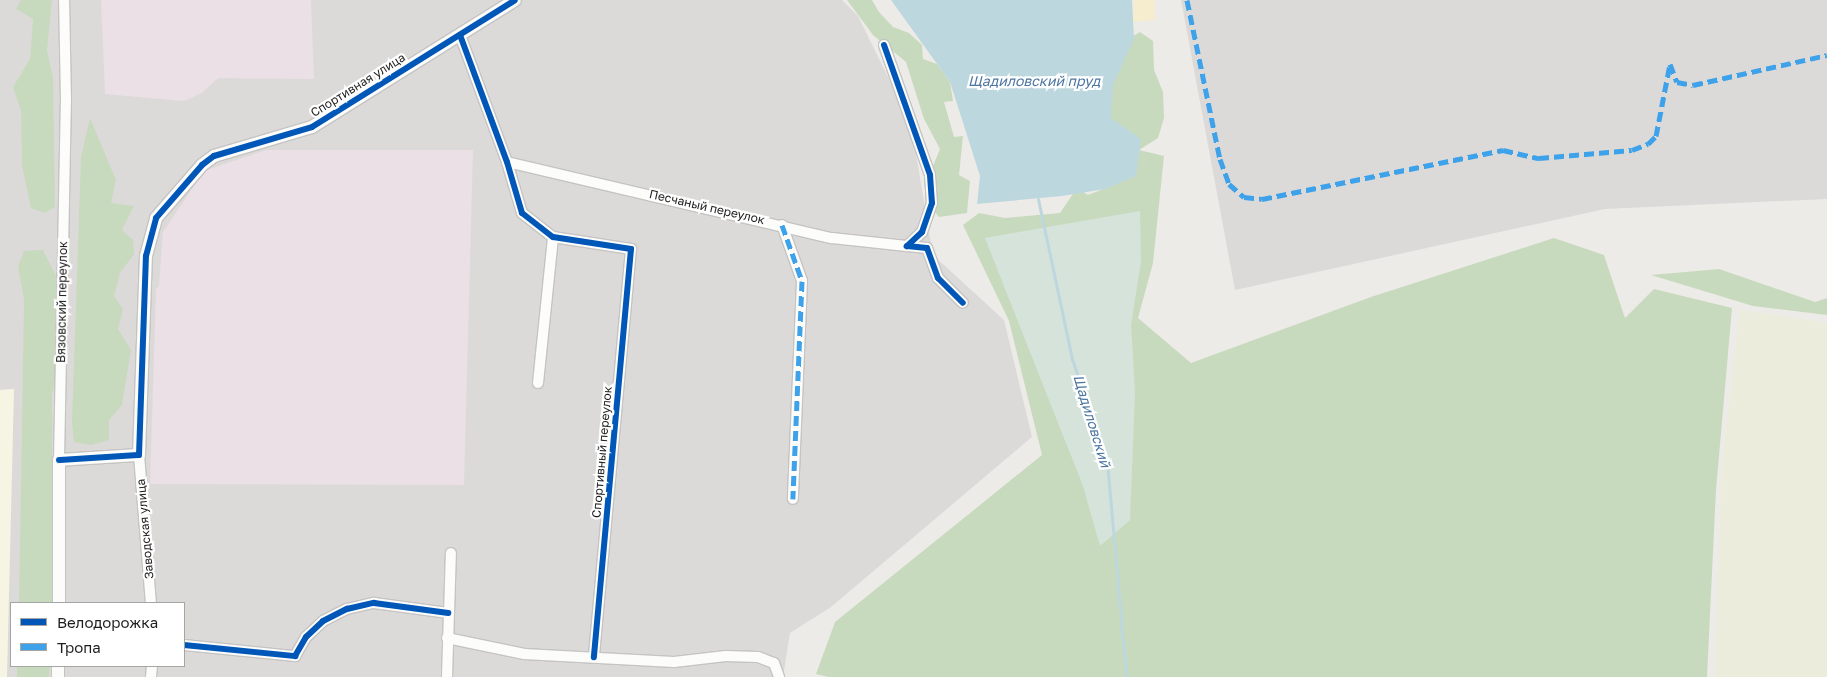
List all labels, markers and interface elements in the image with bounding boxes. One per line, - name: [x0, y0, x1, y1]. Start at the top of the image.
- street label: Спортивная улица: [308, 50, 408, 120]
- water label: Щадиловский пруд: [968, 73, 1100, 89]
- street label: Песчаный переулок: [648, 187, 766, 227]
- street label: Вязовский переулок: [54, 241, 70, 363]
- water label: Щадиловский: [1070, 373, 1114, 469]
- street label: Спортивный переулок: [589, 386, 615, 518]
- street label: Заводская улица: [133, 478, 157, 580]
- legend: [10, 602, 185, 667]
- text: Велодорожка: [57, 613, 158, 631]
- text: Тропа: [57, 638, 101, 656]

